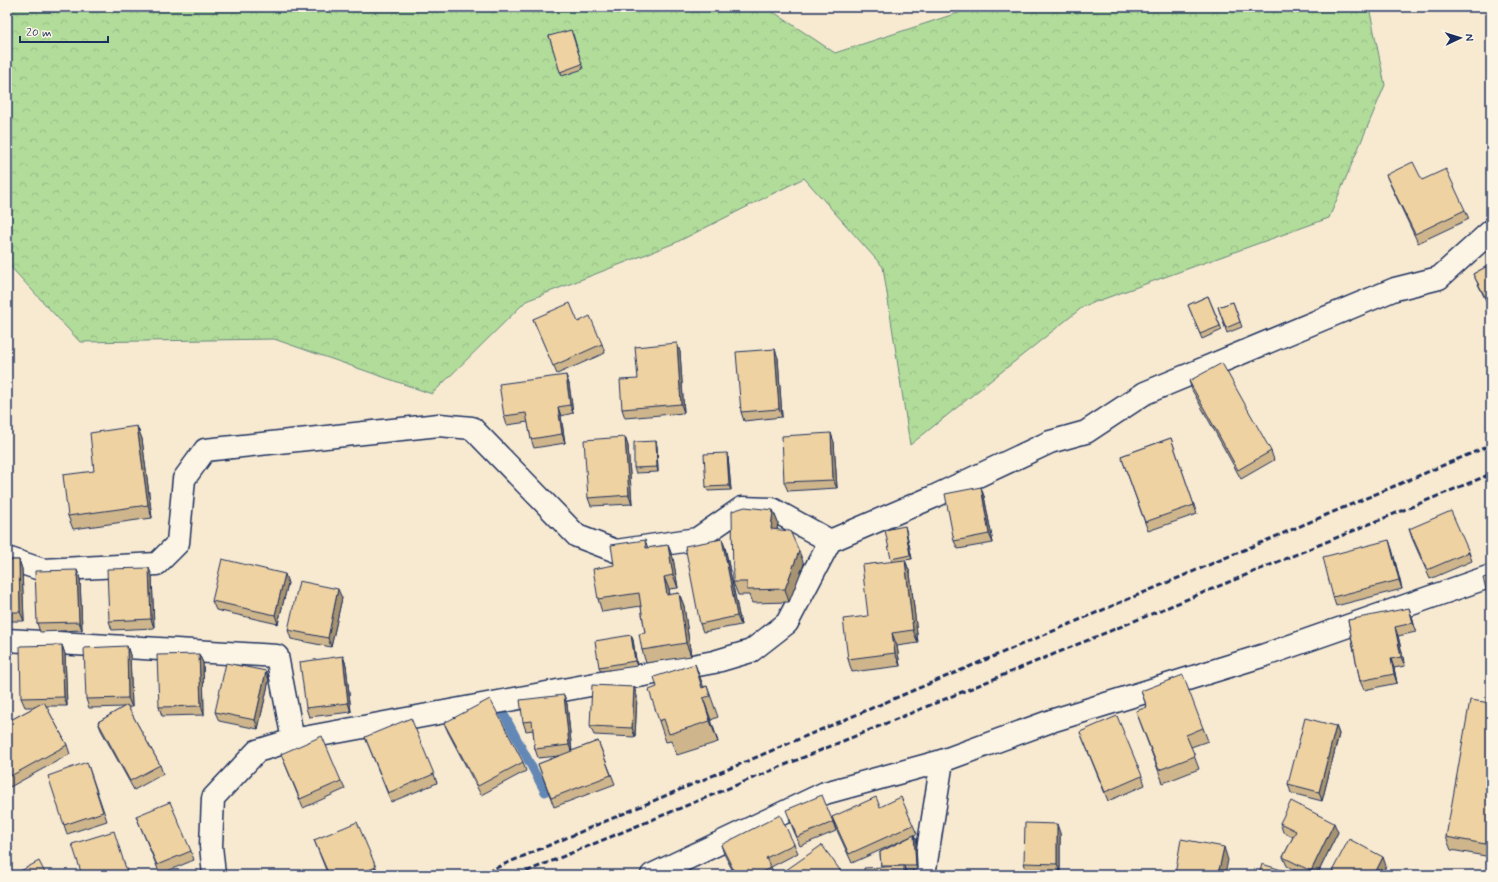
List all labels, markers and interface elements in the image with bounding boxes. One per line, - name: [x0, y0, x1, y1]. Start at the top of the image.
- scale bar: [20, 18, 108, 44]
- north arrow: [1440, 18, 1480, 58]
- text: 20 m: [26, 25, 52, 41]
- text: N: [1462, 33, 1476, 42]

